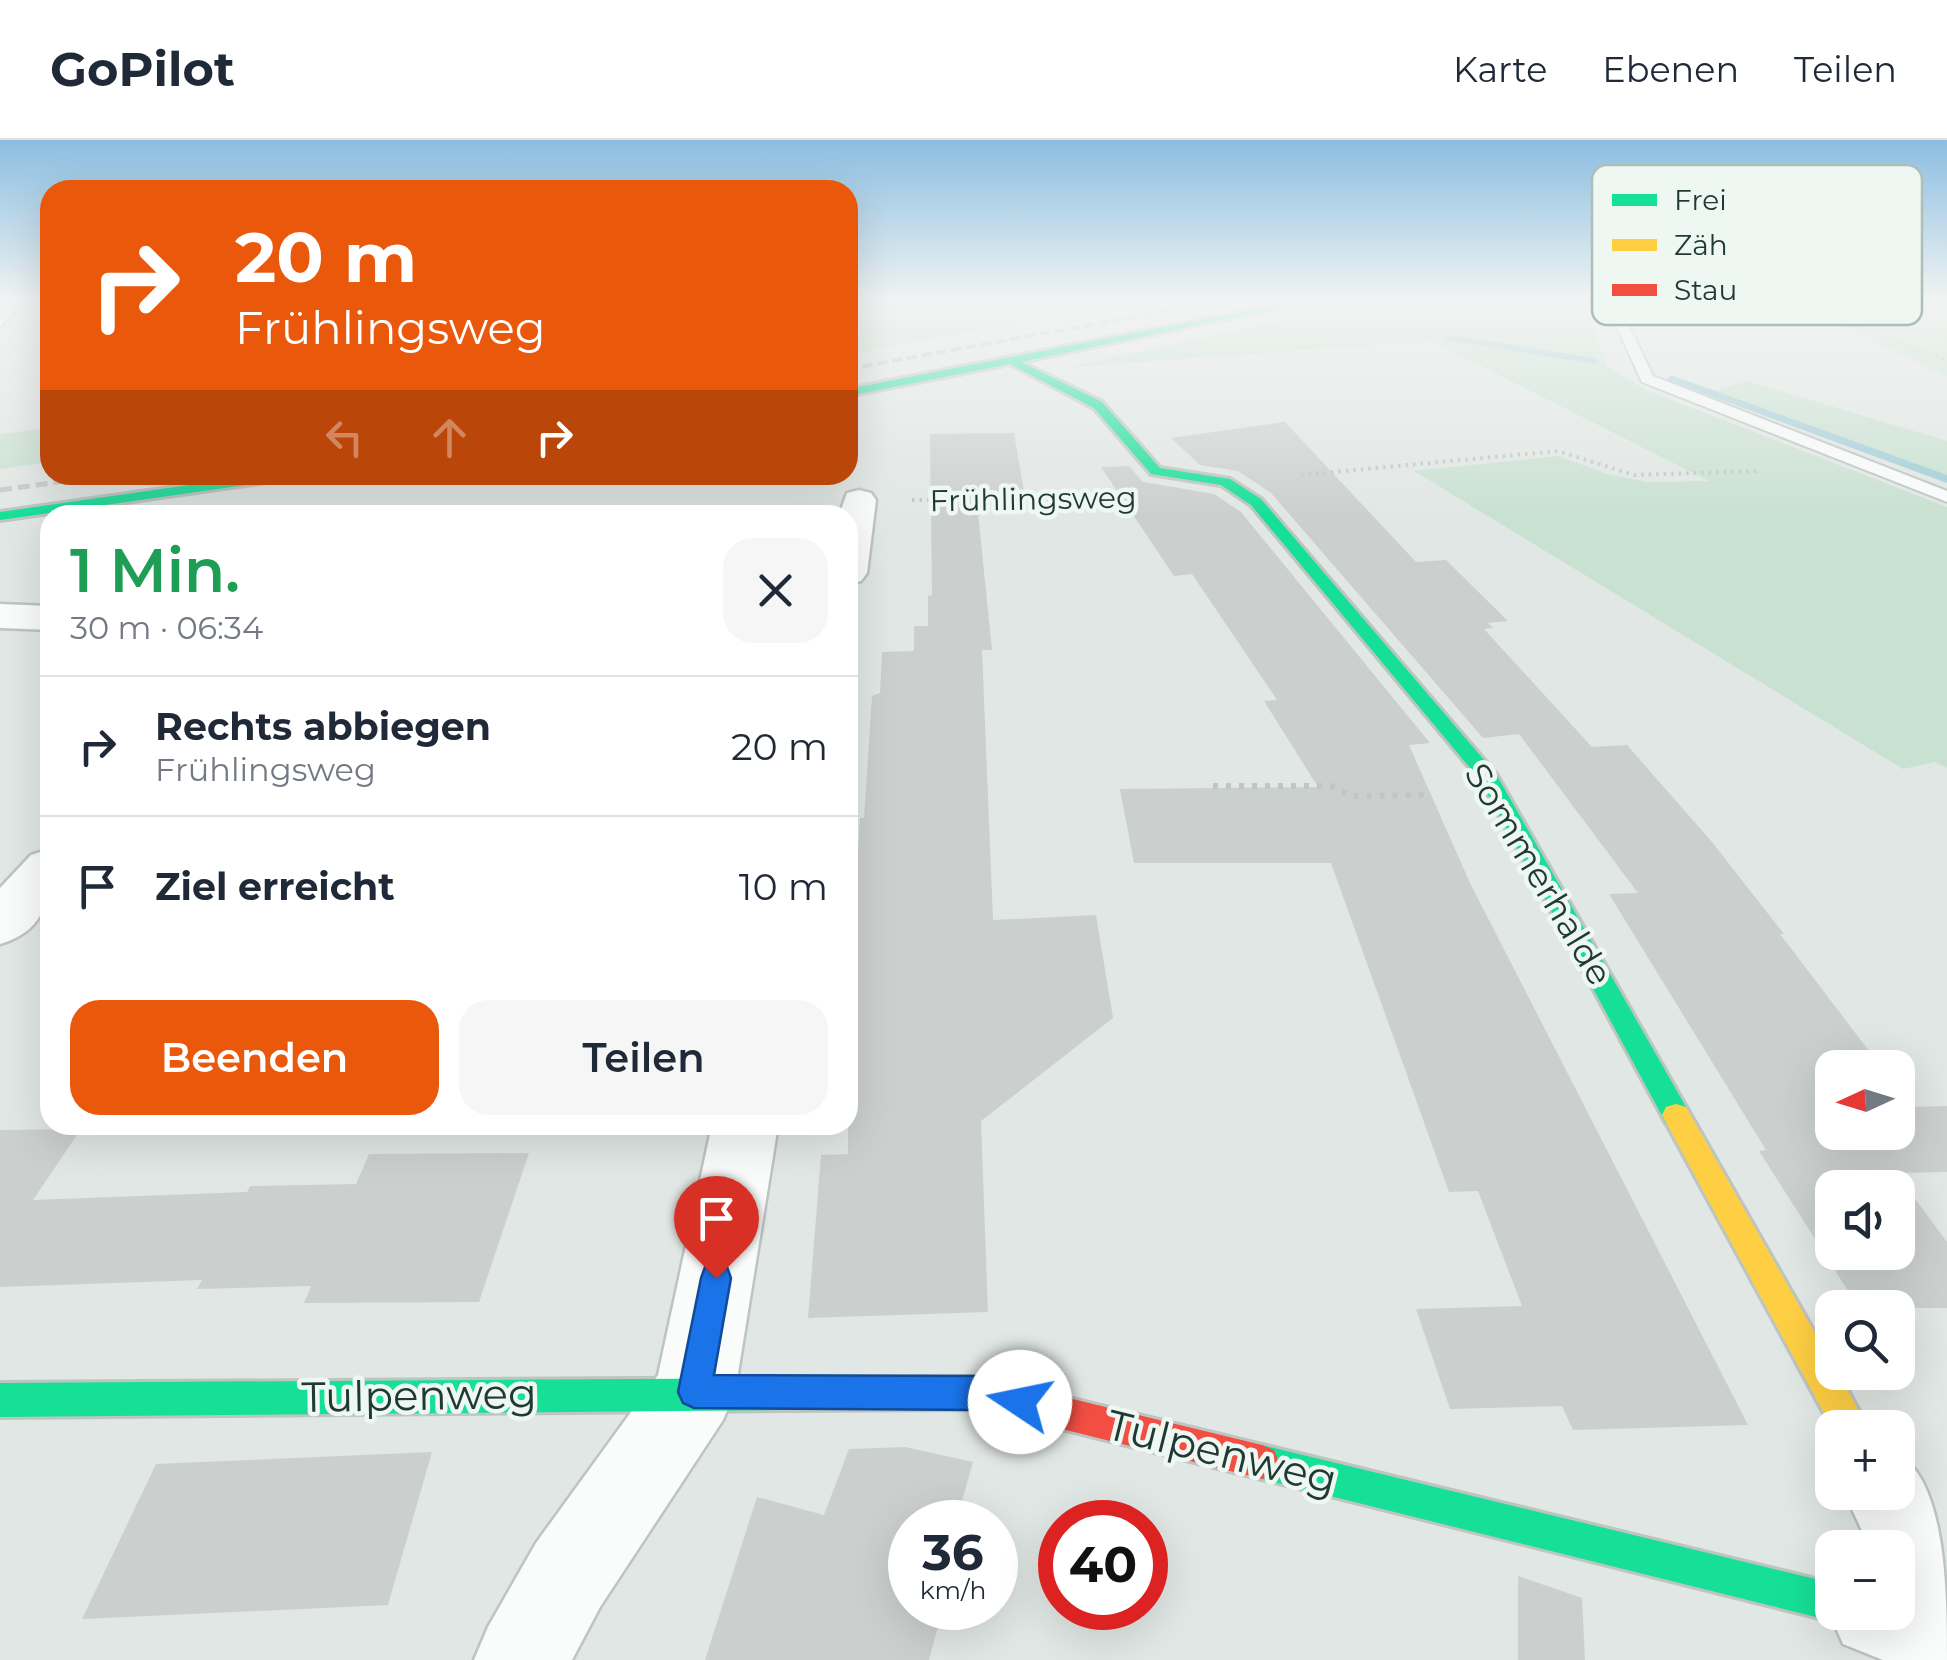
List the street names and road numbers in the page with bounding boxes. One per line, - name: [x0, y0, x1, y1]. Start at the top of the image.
- street label: Frühlingsweg: [929, 479, 1137, 519]
- street label: Sommerhalde: [1456, 755, 1622, 993]
- street label: Tulpenweg: [301, 1367, 537, 1423]
- street label: Tulpenweg: [1102, 1398, 1342, 1506]

